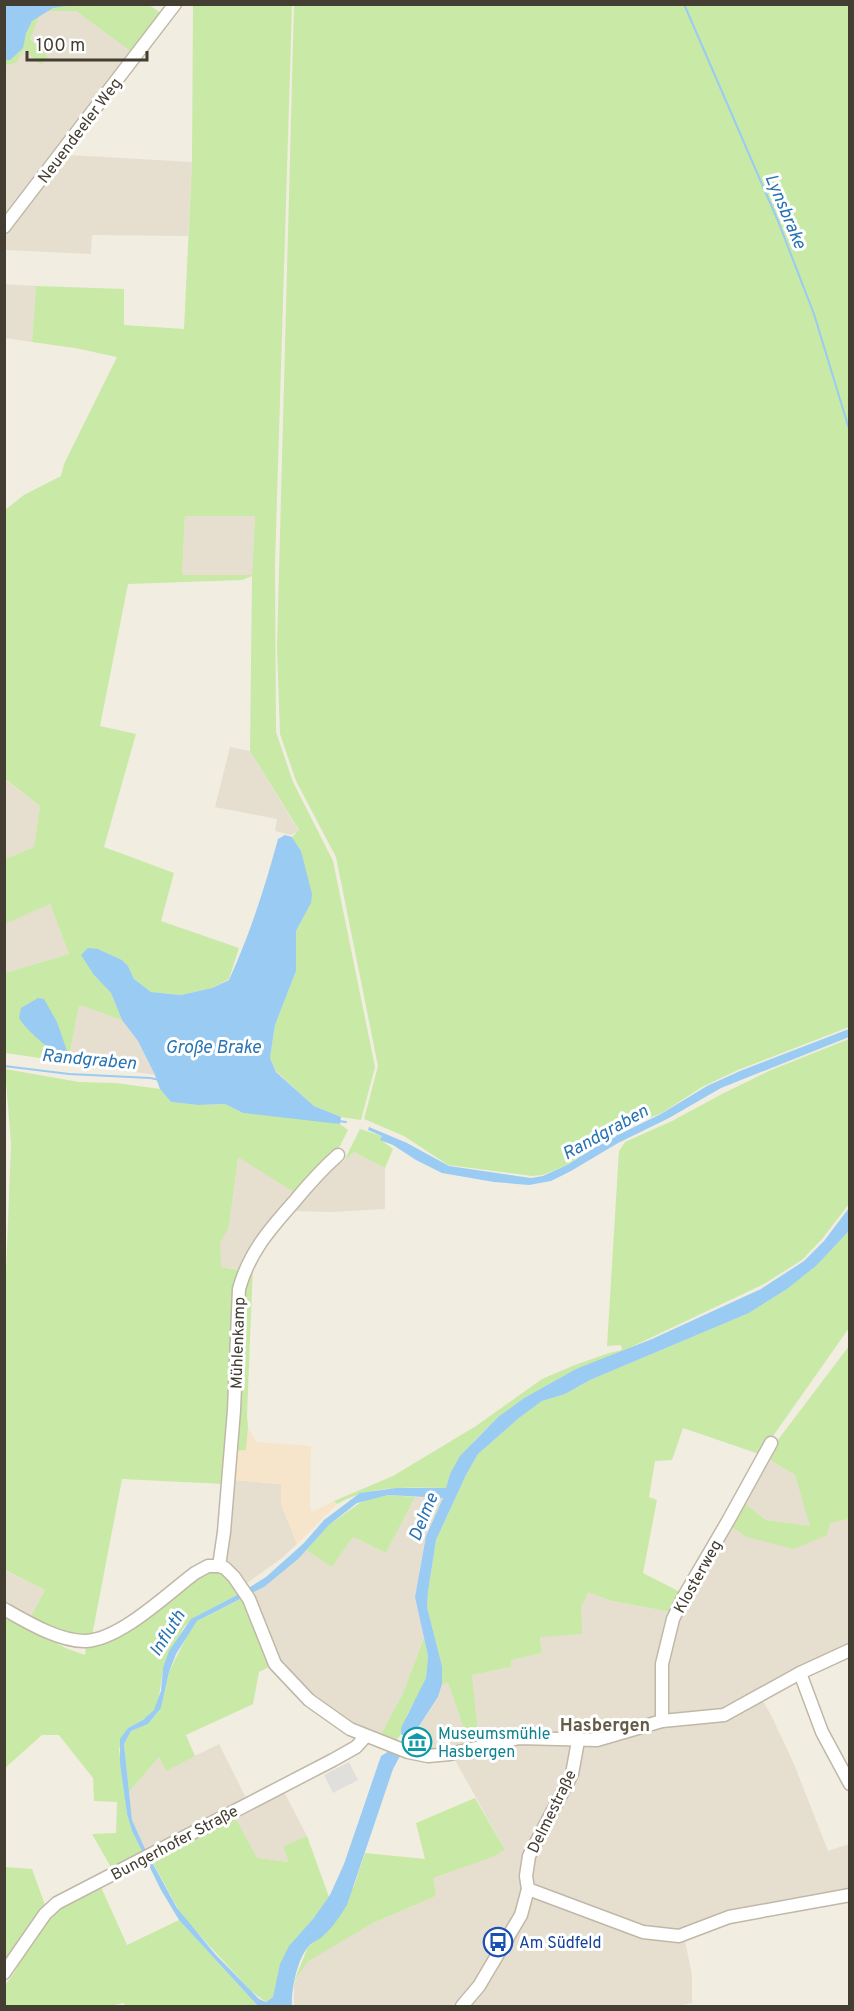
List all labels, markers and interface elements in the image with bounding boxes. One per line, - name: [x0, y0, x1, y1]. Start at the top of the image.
- scale bar: [27, 24, 147, 62]
- text: 100 m: [36, 35, 85, 58]
- street label: Neuendeeler Weg: [34, 74, 127, 188]
- water label: Lynsbrake: [759, 171, 811, 253]
- water label: Große Brake: [165, 1037, 261, 1060]
- water label: Randgraben: [41, 1045, 137, 1076]
- water label: Randgraben: [559, 1100, 653, 1166]
- street label: Mühlenkamp: [227, 1297, 251, 1390]
- water label: Delme: [404, 1490, 445, 1545]
- street label: Klosterweg: [670, 1537, 727, 1617]
- water label: Influth: [145, 1606, 192, 1661]
- district label: Hasbergen: [560, 1715, 650, 1738]
- place label: Museumsmühle Hasbergen: [438, 1725, 550, 1763]
- museum icon: Museumsmühle Hasbergen: [401, 1726, 433, 1758]
- street label: Delmestraße: [524, 1767, 582, 1857]
- street label: Bungerhofer Straße: [108, 1802, 242, 1886]
- bus stop icon: Am Südfeld: [482, 1926, 514, 1958]
- place label: Am Südfeld: [519, 1934, 601, 1954]

